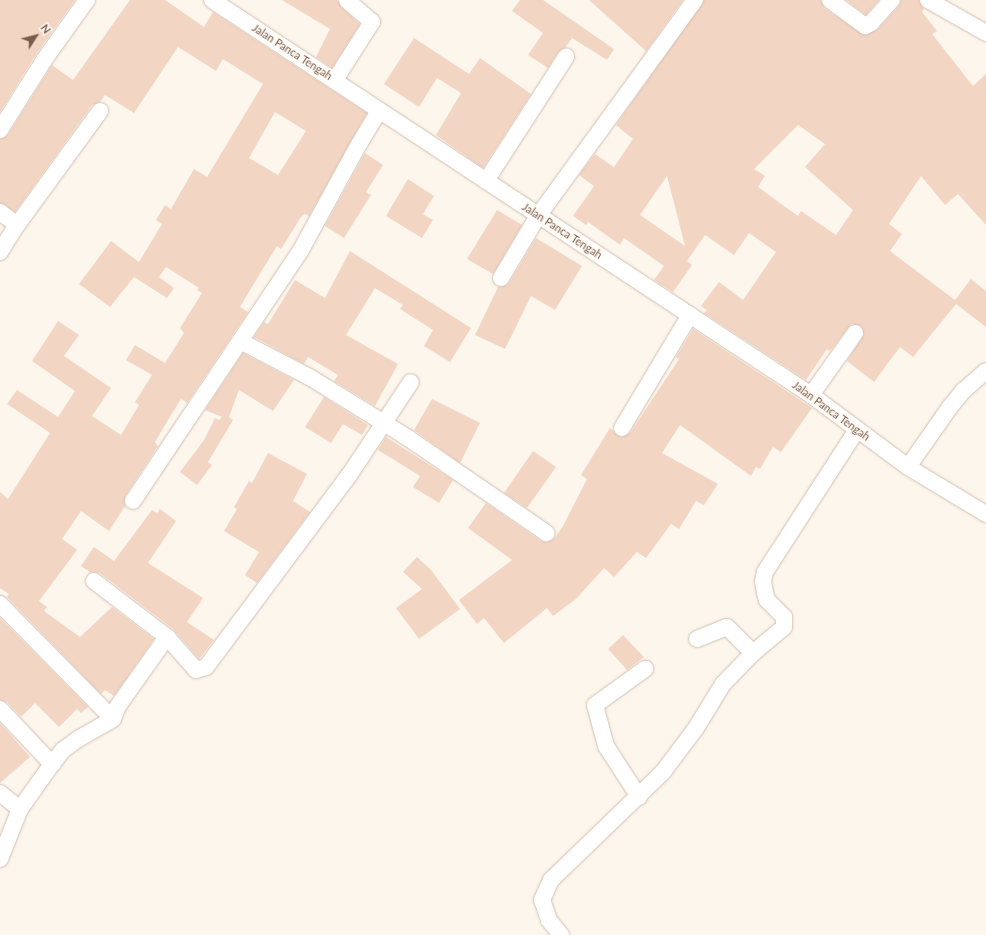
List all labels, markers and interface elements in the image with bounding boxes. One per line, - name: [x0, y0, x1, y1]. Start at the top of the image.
- north arrow: [16, 16, 56, 56]
- text: N: [38, 21, 54, 36]
- street label: Jalan Panca Tengah: [249, 21, 335, 83]
- street label: Jalan Panca Tengah: [519, 200, 605, 262]
- street label: Jalan Panca Tengah: [790, 378, 872, 444]

